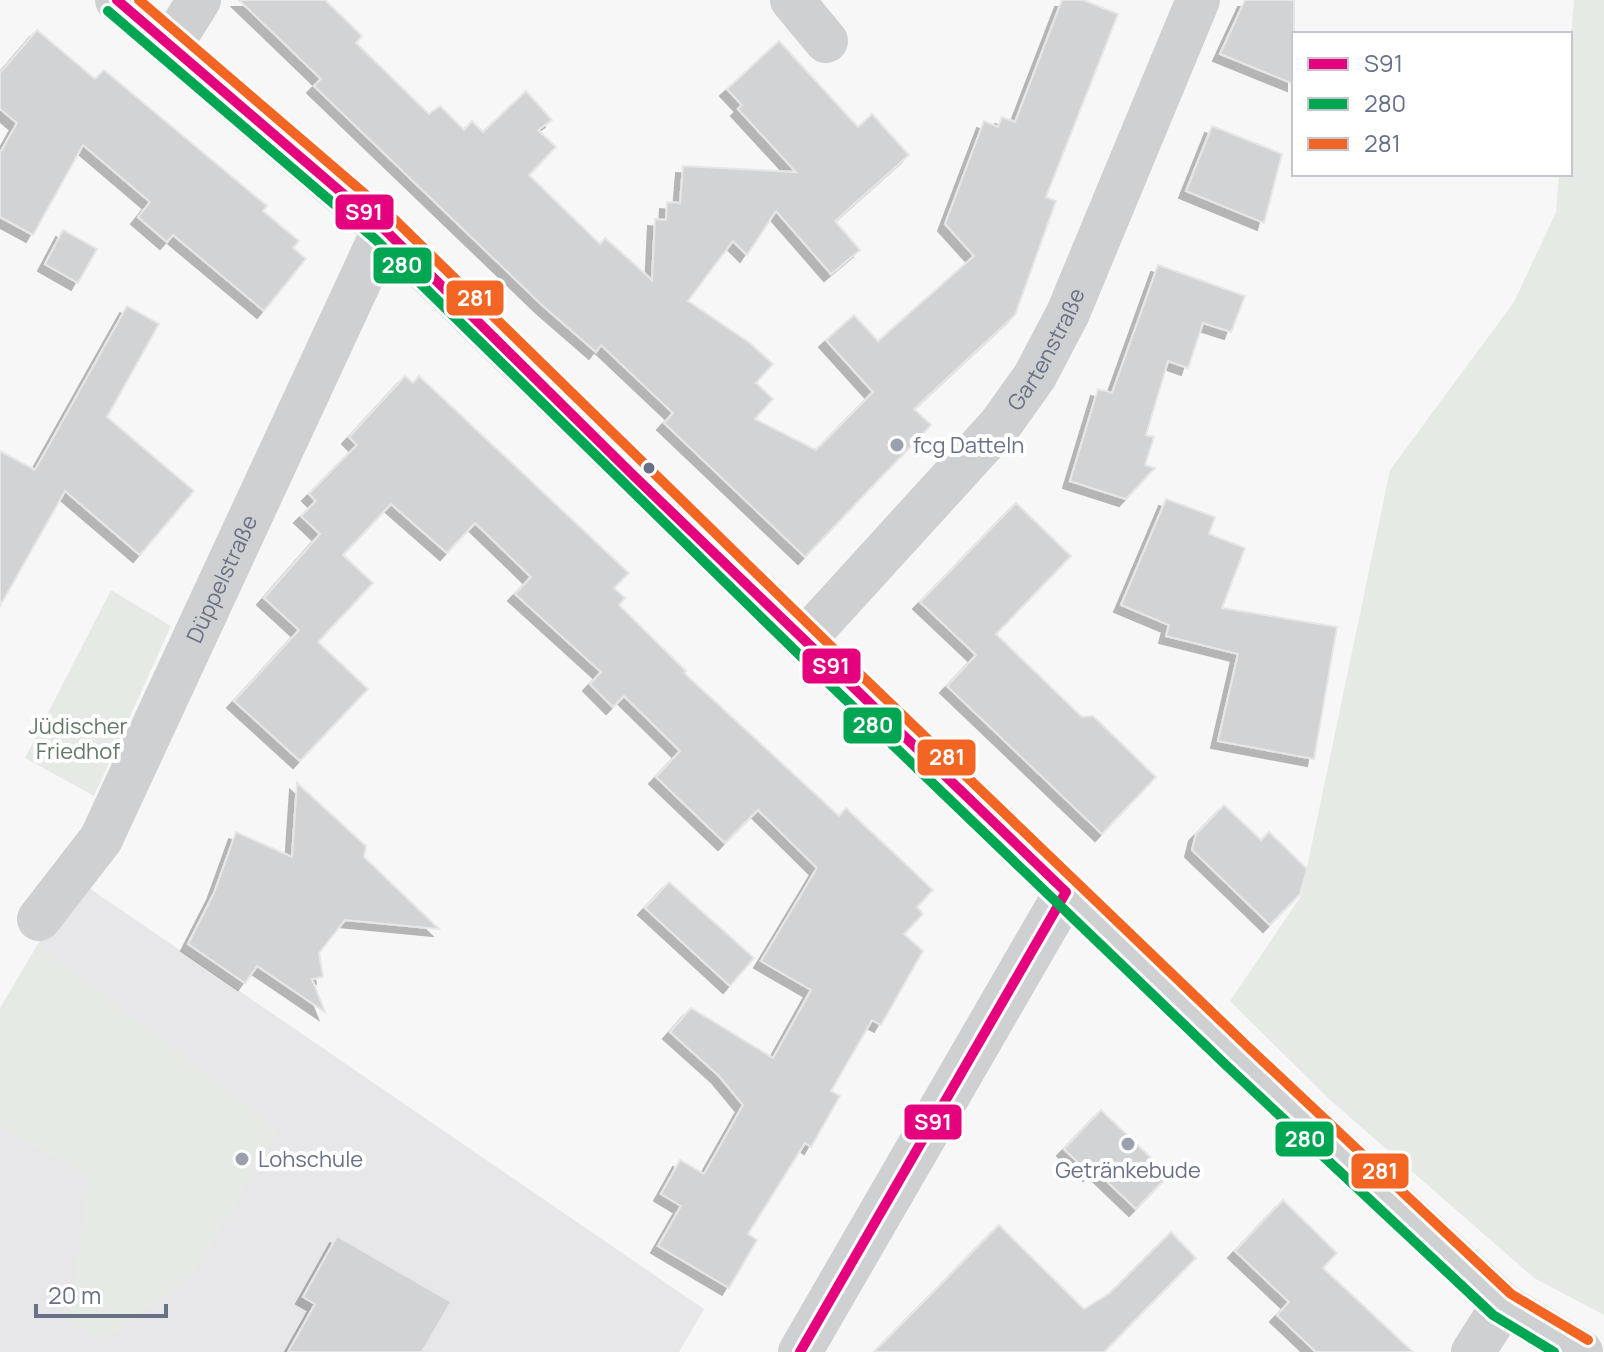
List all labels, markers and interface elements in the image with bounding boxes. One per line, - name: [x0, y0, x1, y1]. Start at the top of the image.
- legend: [1292, 32, 1572, 176]
- text: S91: [1364, 46, 1403, 79]
- text: 280: [1364, 86, 1406, 119]
- text: 281: [1364, 126, 1401, 159]
- line badge: S91: [334, 193, 395, 231]
- text: S91: [345, 197, 383, 227]
- line badge: 280: [372, 246, 433, 285]
- text: 280: [381, 250, 423, 280]
- line badge: 281: [445, 279, 505, 317]
- text: 281: [457, 283, 493, 313]
- street label: Gartenstraße: [1000, 283, 1092, 416]
- place label: fcg Datteln: [913, 430, 1024, 460]
- marker: fcg Datteln: [888, 436, 906, 454]
- unlabelled marker: [641, 460, 657, 476]
- street label: Düppelstraße: [179, 510, 264, 648]
- line badge: S91: [801, 647, 862, 685]
- text: S91: [812, 651, 850, 681]
- line badge: 280: [842, 706, 903, 745]
- text: 280: [852, 710, 894, 740]
- park label: Jüdischer Friedhof: [28, 711, 128, 766]
- line badge: 281: [916, 738, 977, 777]
- text: 281: [929, 742, 965, 772]
- line badge: S91: [903, 1103, 963, 1141]
- text: S91: [914, 1107, 952, 1137]
- line badge: 280: [1274, 1120, 1335, 1158]
- text: 280: [1284, 1124, 1326, 1154]
- marker: Getränkebude: [1119, 1135, 1137, 1153]
- place label: Lohschule: [258, 1144, 363, 1174]
- marker: Lohschule: [233, 1150, 251, 1168]
- line badge: 281: [1350, 1152, 1410, 1190]
- place label: Getränkebude: [1055, 1155, 1201, 1185]
- text: 281: [1362, 1156, 1398, 1186]
- scale bar: [36, 1268, 166, 1318]
- text: 20 m: [48, 1278, 101, 1311]

